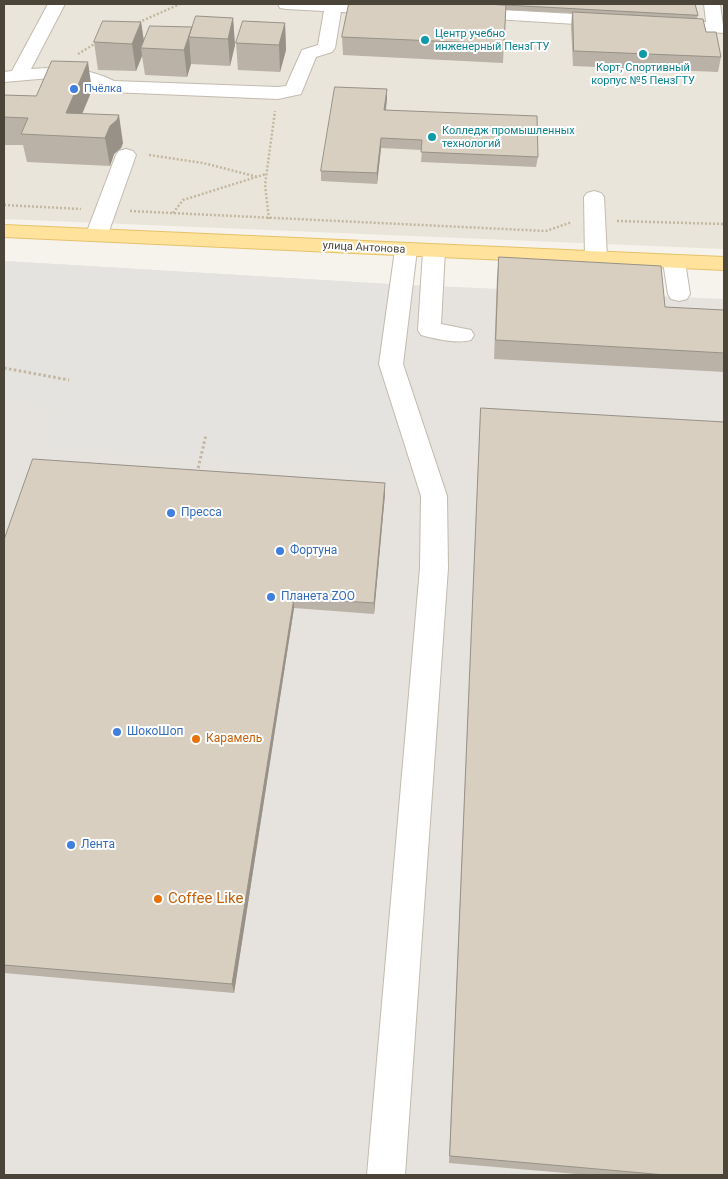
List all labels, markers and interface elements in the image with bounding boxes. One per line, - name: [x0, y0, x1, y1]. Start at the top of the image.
- place label: Центр учебно инженерный ПензГТУ: [435, 27, 549, 53]
- marker: Центр учебно инженерный ПензГТУ: [419, 34, 431, 46]
- marker: Корт, Спортивный корпус №5 ПензГТУ: [637, 48, 649, 60]
- place label: Корт, Спортивный корпус №5 ПензГТУ: [591, 61, 695, 87]
- place label: Пчёлка: [84, 82, 122, 96]
- marker: Пчёлка: [68, 83, 80, 95]
- place label: Колледж промышленных технологий: [442, 124, 575, 150]
- marker: Колледж промышленных технологий: [426, 131, 438, 143]
- street label: улица Антонова: [322, 239, 406, 257]
- place label: Пресса: [181, 506, 222, 520]
- marker: Пресса: [165, 507, 177, 519]
- place label: Фортуна: [290, 544, 337, 558]
- marker: Фортуна: [274, 545, 286, 557]
- place label: Планета ZOO: [281, 590, 355, 604]
- marker: Планета ZOO: [265, 591, 277, 603]
- place label: ШокоШоп: [127, 725, 183, 739]
- marker: ШокоШоп: [111, 726, 123, 738]
- place label: Карамель: [206, 732, 262, 746]
- marker: Карамель: [190, 733, 202, 745]
- place label: Лента: [81, 838, 115, 852]
- marker: Лента: [65, 839, 77, 851]
- place label: Coffee Like: [168, 890, 243, 908]
- marker: Coffee Like: [152, 893, 164, 905]

